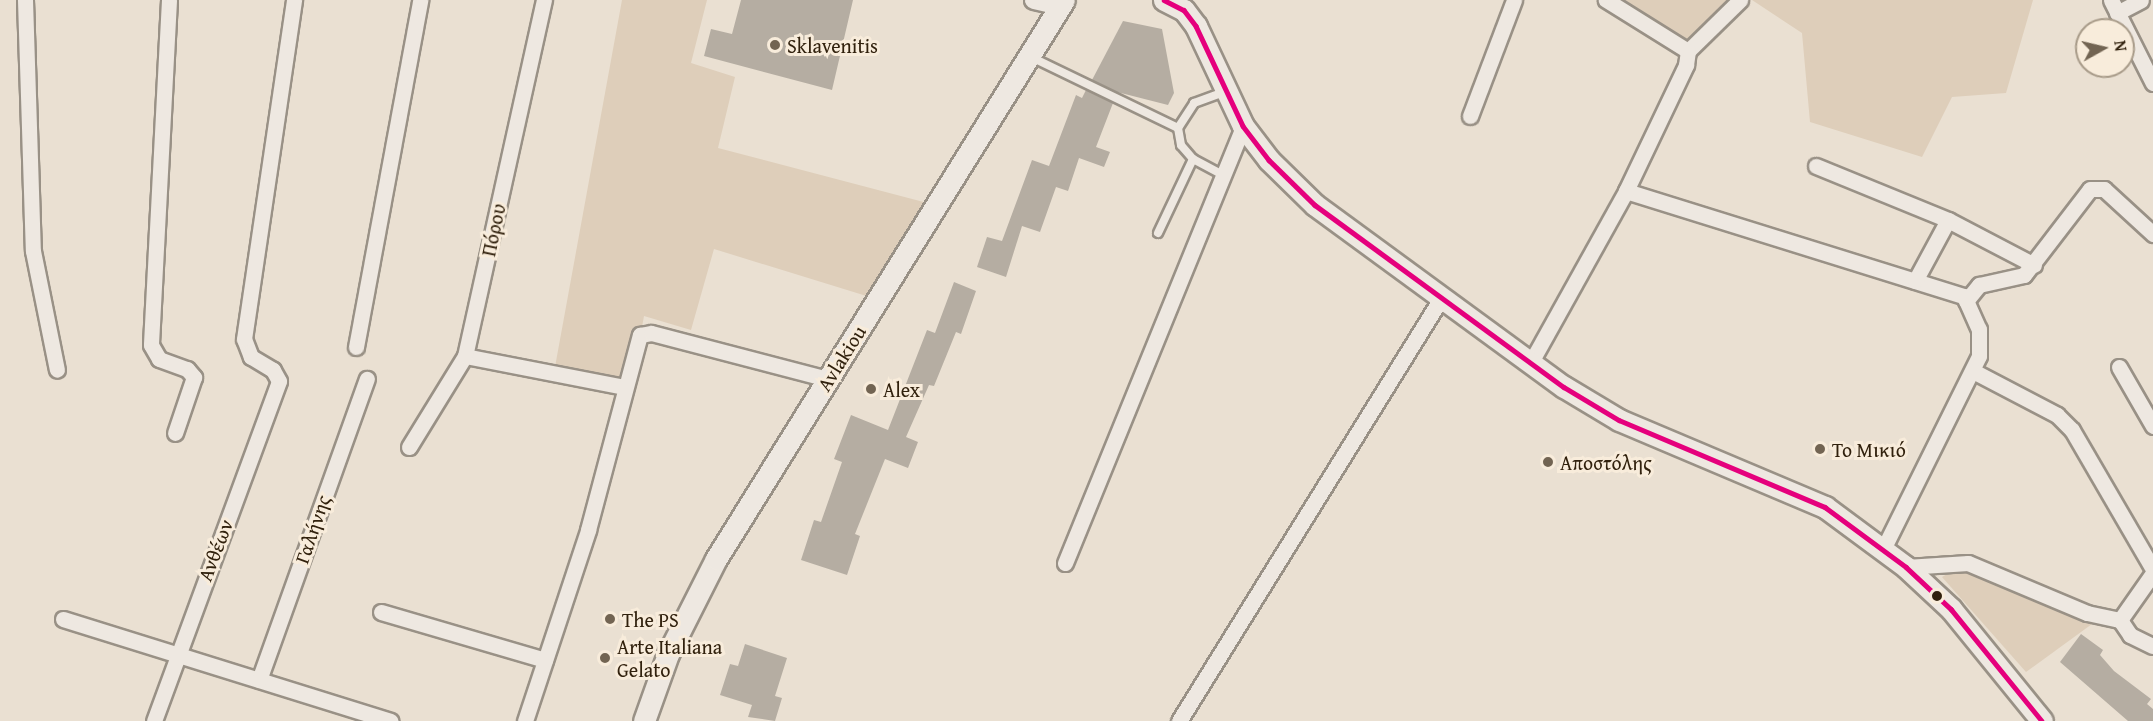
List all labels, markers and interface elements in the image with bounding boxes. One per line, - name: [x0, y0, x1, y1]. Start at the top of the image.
- north arrow: [2075, 18, 2135, 78]
- place label: Sklavenitis: [787, 33, 878, 57]
- marker: Sklavenitis: [768, 38, 782, 52]
- text: N: [2108, 39, 2133, 53]
- street label: Πόρου: [476, 201, 510, 259]
- street label: Avlakiou: [811, 321, 871, 395]
- place label: Alex: [883, 377, 920, 401]
- marker: Alex: [864, 382, 878, 396]
- place label: Το Μικιό: [1832, 437, 1906, 461]
- marker: Το Μικιό: [1813, 442, 1827, 456]
- place label: Αποστόλης: [1560, 450, 1652, 474]
- marker: Αποστόλης: [1541, 455, 1555, 469]
- street label: Γαλήνης: [289, 492, 335, 566]
- street label: Ανθέων: [192, 516, 238, 584]
- unlabelled marker: [1931, 590, 1943, 602]
- place label: The PS: [622, 607, 679, 631]
- marker: The PS: [603, 612, 617, 626]
- place label: Arte Italiana Gelato: [617, 634, 722, 681]
- marker: Arte Italiana Gelato: [598, 651, 612, 665]

